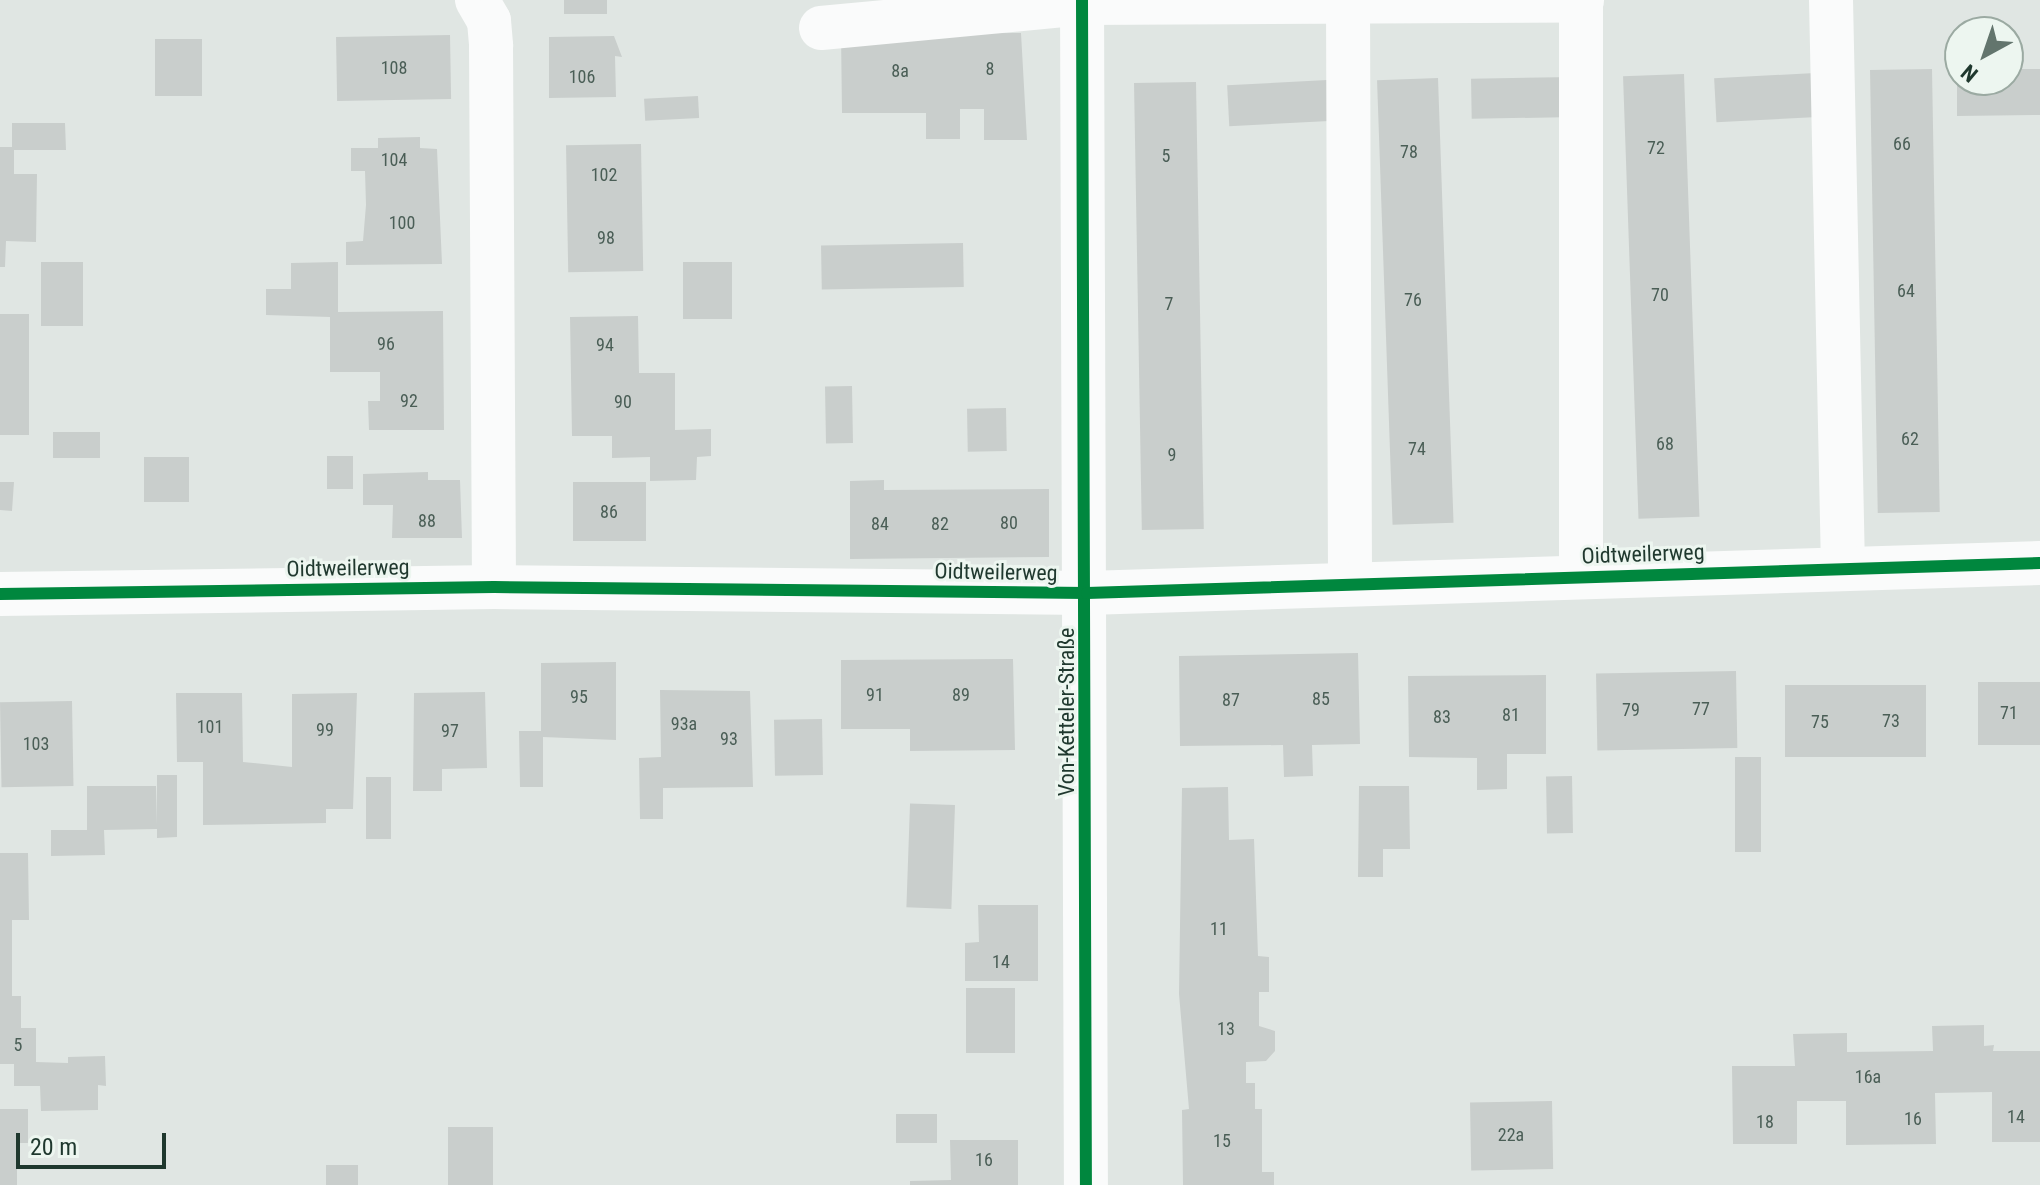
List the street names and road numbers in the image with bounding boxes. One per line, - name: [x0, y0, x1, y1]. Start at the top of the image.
- street label: Oidtweilerweg: [1581, 539, 1705, 569]
- street label: Oidtweilerweg: [286, 554, 410, 582]
- street label: Oidtweilerweg: [934, 558, 1058, 586]
- street label: Von-Ketteler-Straße: [1054, 628, 1080, 796]

